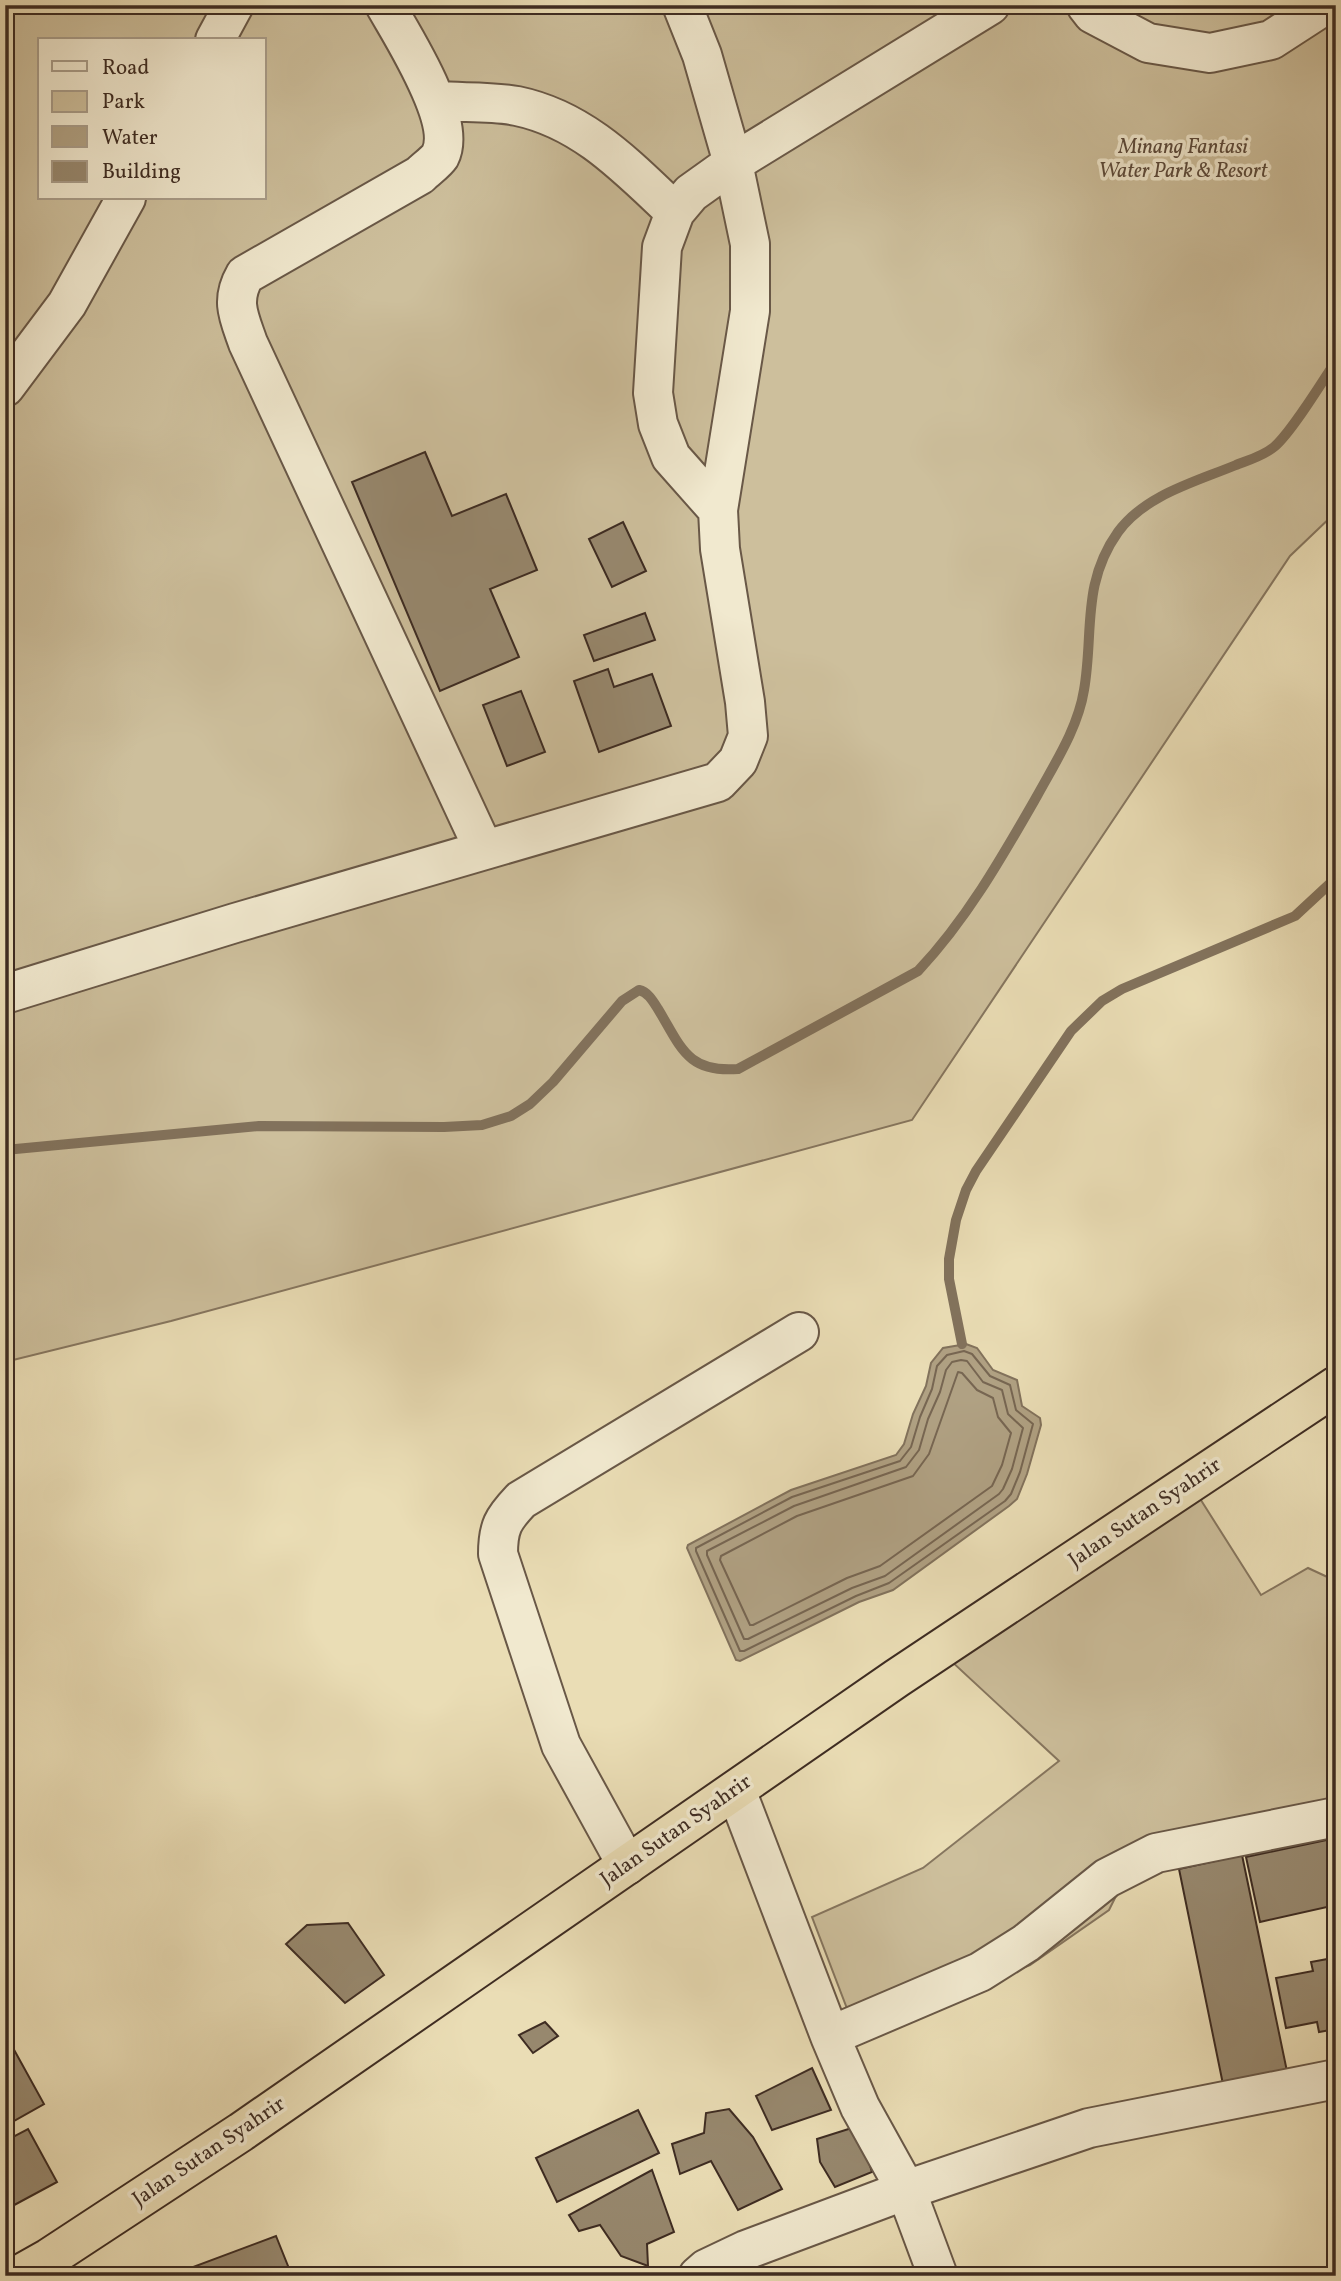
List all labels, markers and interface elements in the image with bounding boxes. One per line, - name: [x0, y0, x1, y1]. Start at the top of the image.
- legend: [38, 38, 266, 200]
- text: Road: [102, 54, 149, 83]
- text: Park: [102, 88, 145, 117]
- text: Water: [102, 124, 158, 153]
- park label: Minang Fantasi Water Park & Resort: [1098, 133, 1269, 186]
- text: Building: [102, 158, 181, 187]
- street label: Jalan Sutan Syahrir: [1063, 1451, 1227, 1575]
- street label: Jalan Sutan Syahrir: [594, 1768, 758, 1894]
- street label: Jalan Sutan Syahrir: [127, 2090, 291, 2214]

